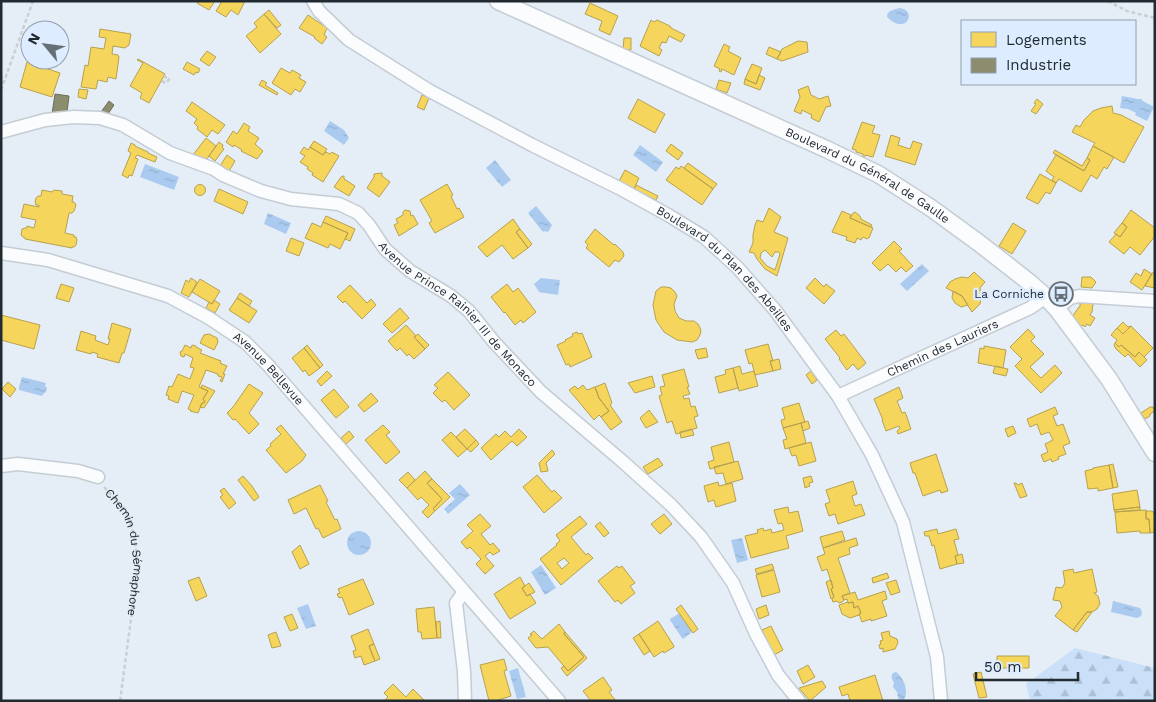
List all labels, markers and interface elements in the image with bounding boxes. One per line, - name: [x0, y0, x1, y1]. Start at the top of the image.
- north arrow: [20, 20, 70, 70]
- legend: [961, 20, 1136, 85]
- text: N: [24, 30, 43, 47]
- text: Logements: [1006, 31, 1087, 49]
- text: Industrie: [1006, 56, 1071, 74]
- street label: Boulevard du Général de Gaulle: [783, 125, 952, 226]
- street label: Boulevard du Plan des Abeilles: [654, 203, 795, 334]
- street label: Avenue Prince Rainier III de Monaco: [375, 239, 539, 390]
- bus stop icon: La Corniche: [1048, 281, 1074, 307]
- place label: La Corniche: [974, 287, 1044, 301]
- street label: Chemin des Lauriers: [885, 316, 1001, 380]
- street label: Avenue Bellevue: [231, 329, 307, 408]
- street label: Chemin du Sémaphore: [102, 486, 145, 617]
- scale bar: [976, 650, 1078, 682]
- text: 50 m: [984, 658, 1021, 676]

